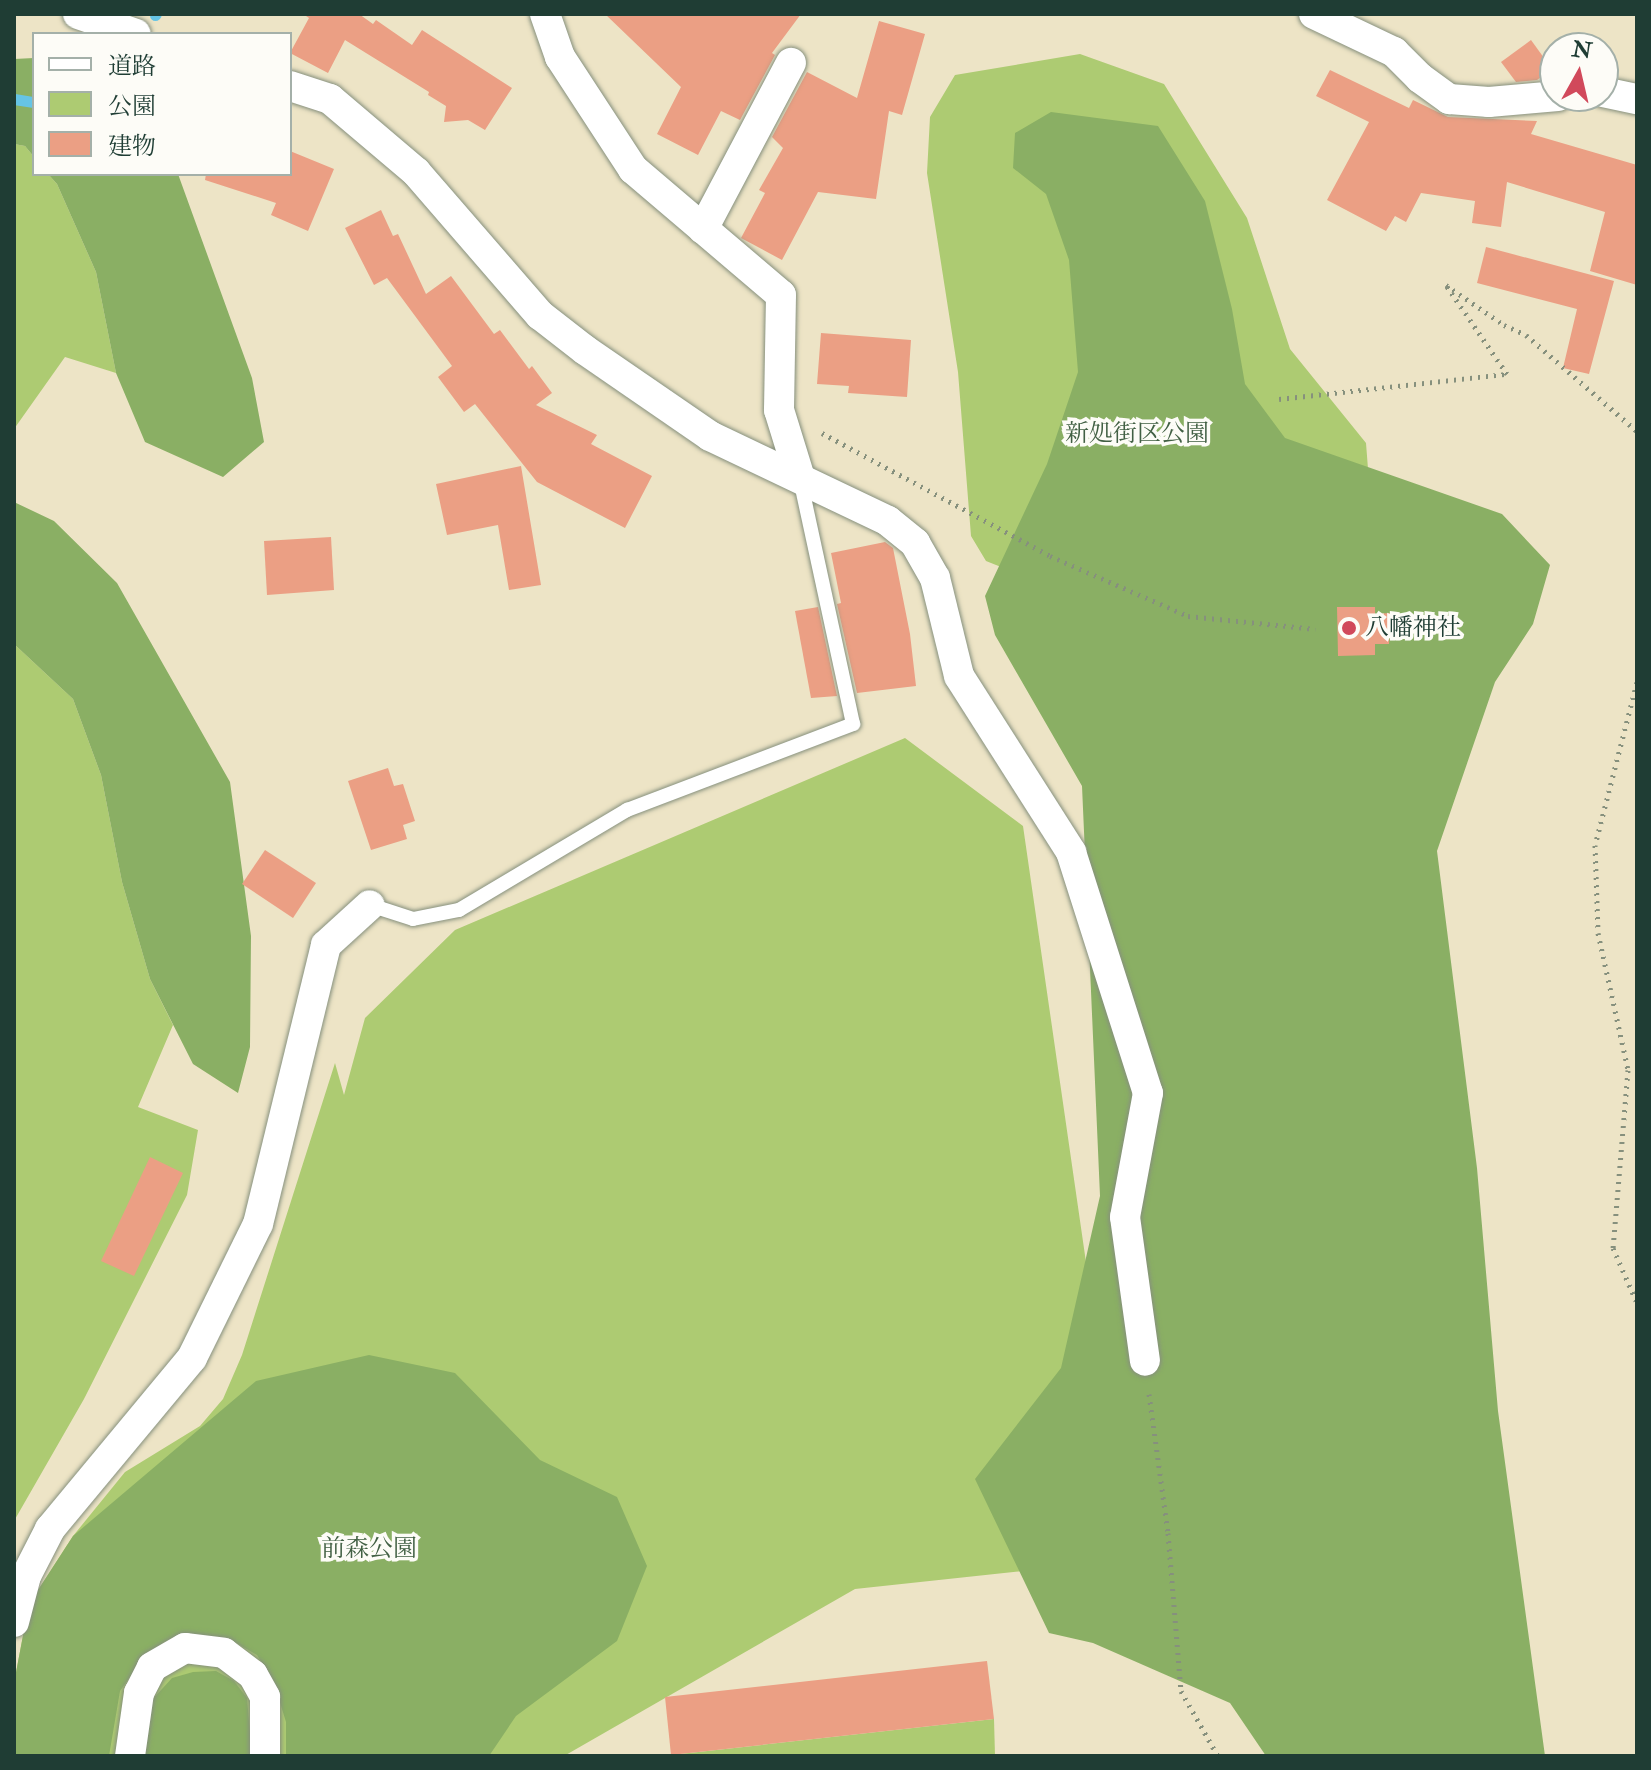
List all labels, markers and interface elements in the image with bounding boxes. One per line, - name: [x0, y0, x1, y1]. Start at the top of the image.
- legend: [32, 32, 292, 176]
- north arrow: [1539, 32, 1619, 112]
- text: N: [1570, 35, 1594, 65]
- text: 道路: [108, 51, 156, 82]
- text: 公園: [108, 91, 156, 122]
- text: 建物: [108, 131, 156, 162]
- park label: 新処街区公園: [1065, 420, 1209, 448]
- place label: 八幡神社: [1365, 614, 1461, 642]
- marker: 八幡神社: [1340, 619, 1358, 637]
- park label: 前森公園: [321, 1535, 417, 1563]

